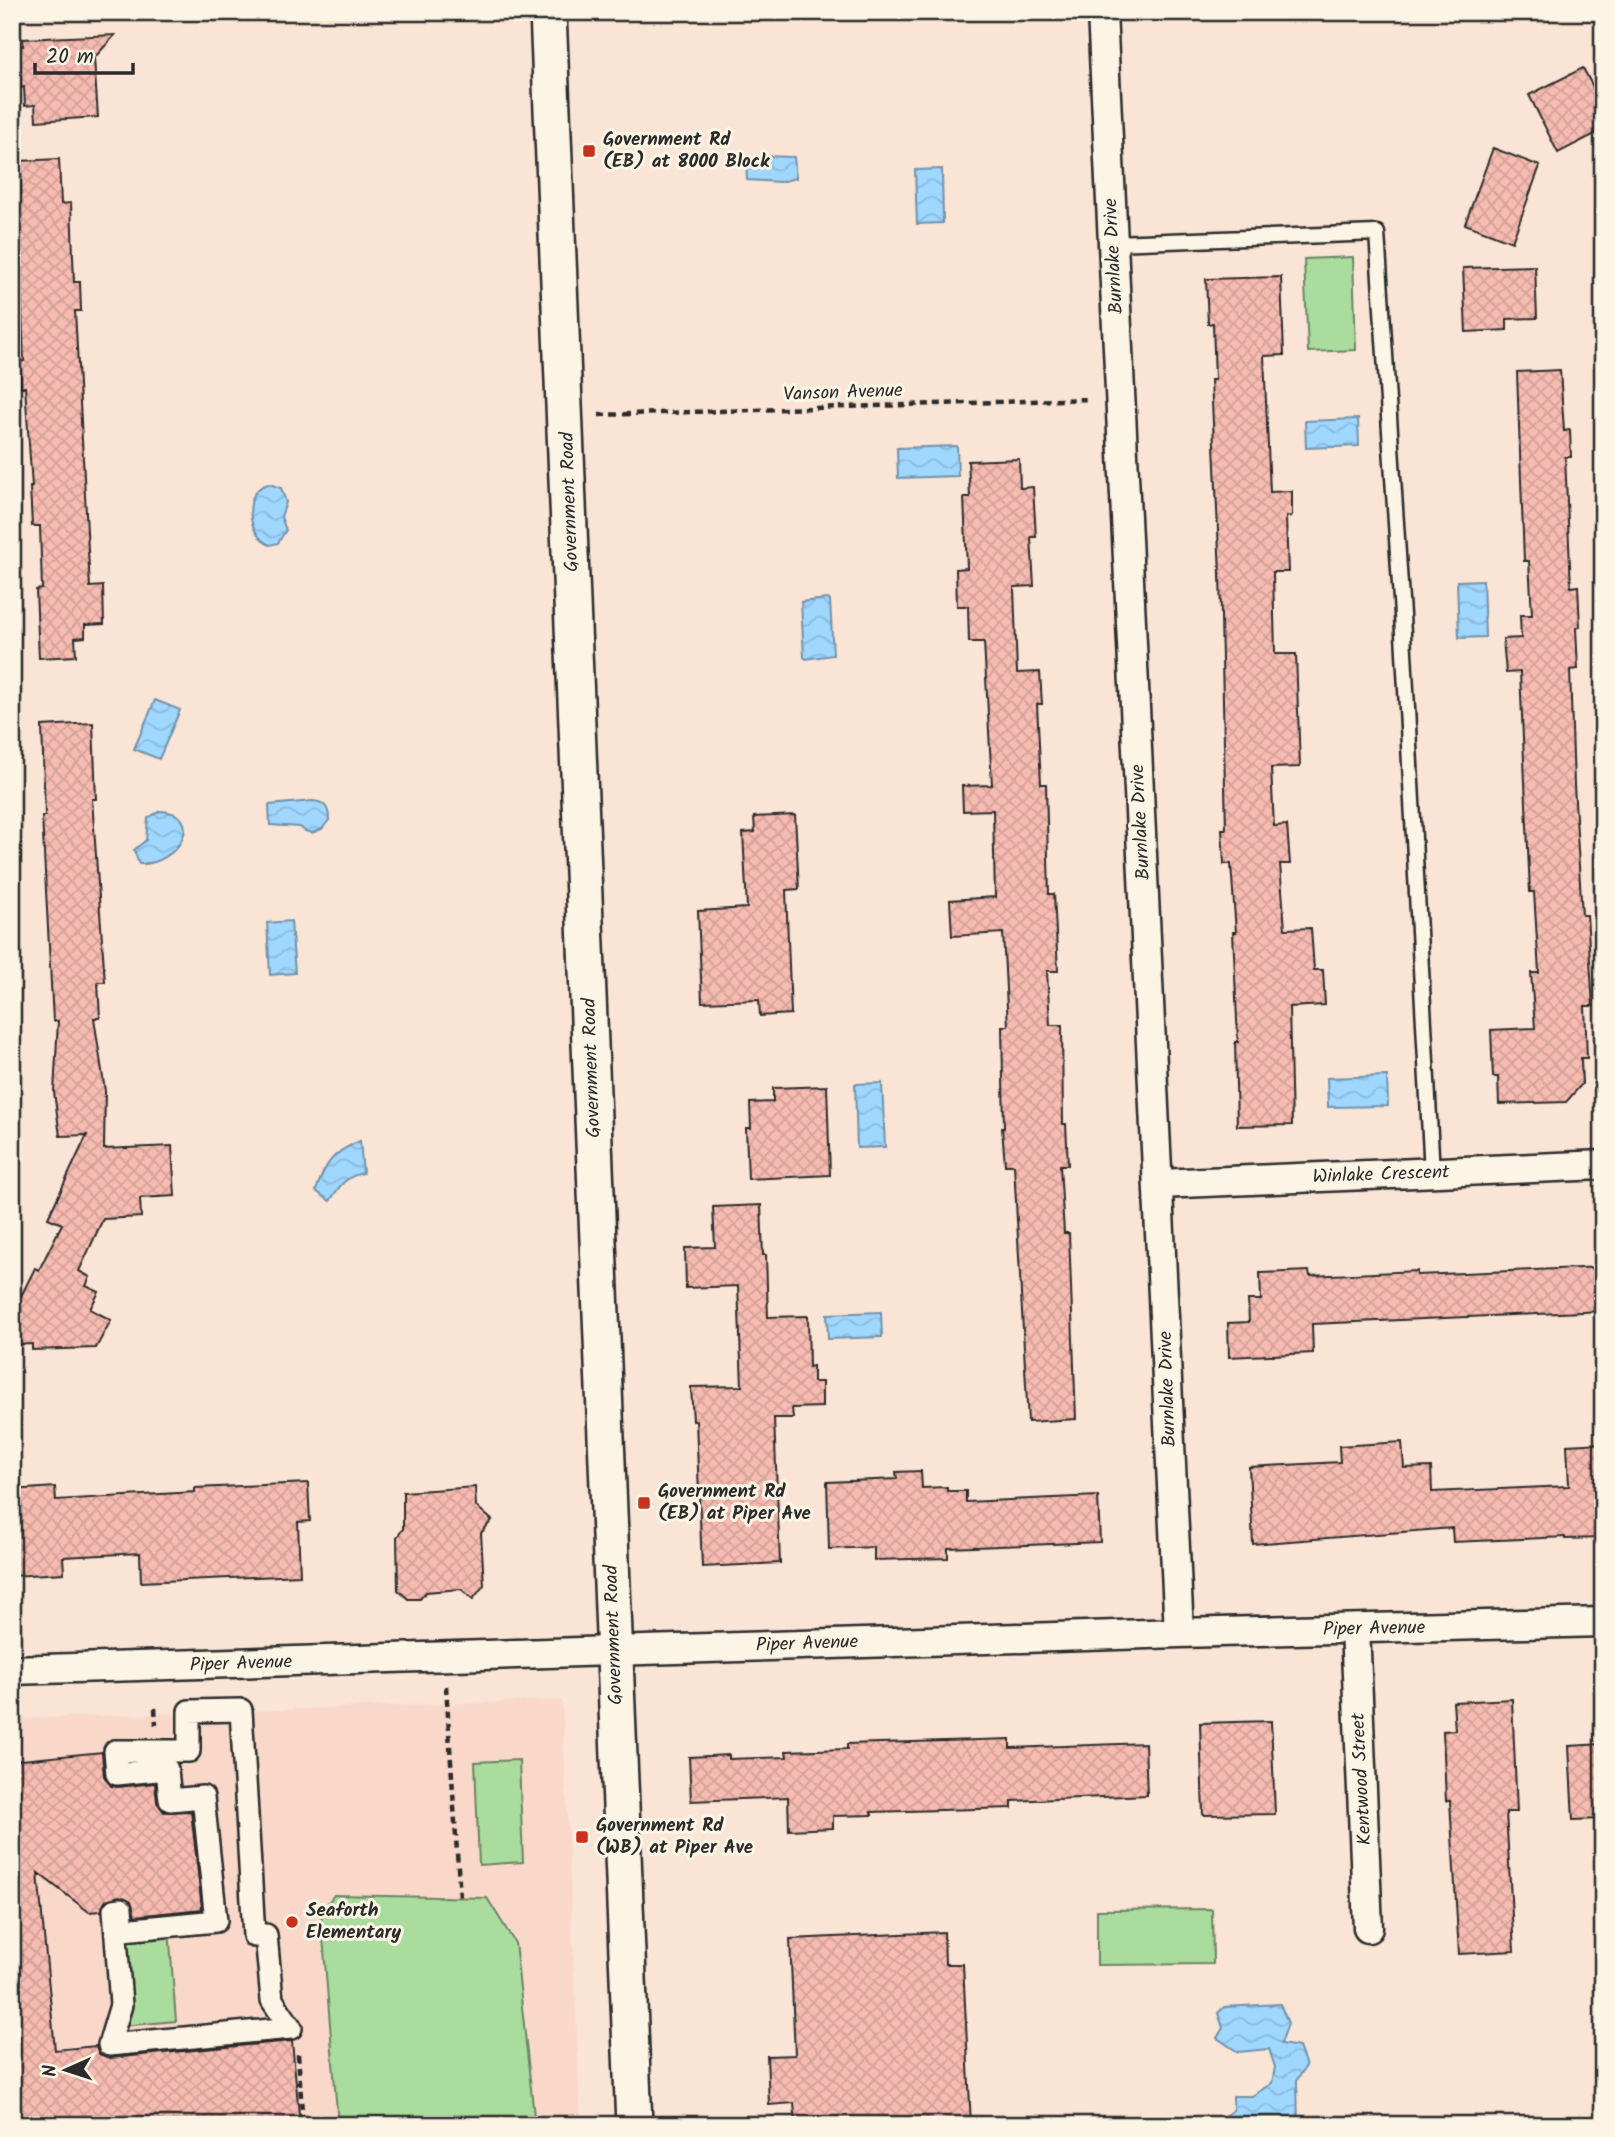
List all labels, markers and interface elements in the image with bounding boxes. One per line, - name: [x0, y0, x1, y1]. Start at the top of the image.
- scale bar: [35, 32, 133, 76]
- text: 20 m: [46, 41, 94, 74]
- place label: Government Rd (EB) at 8000 Block: [603, 125, 770, 177]
- marker: Government Rd (EB) at 8000 Block: [581, 143, 597, 159]
- street label: Burnlake Drive: [1096, 197, 1132, 315]
- street label: Vanson Avenue: [783, 376, 904, 410]
- street label: Government Road: [553, 431, 587, 573]
- street label: Burnlake Drive: [1123, 763, 1159, 881]
- street label: Government Road: [575, 997, 609, 1139]
- street label: Winlake Crescent: [1312, 1158, 1451, 1192]
- street label: Burnlake Drive: [1151, 1330, 1185, 1447]
- place label: Government Rd (EB) at Piper Ave: [658, 1477, 811, 1529]
- marker: Government Rd (EB) at Piper Ave: [636, 1495, 652, 1511]
- street label: Government Road: [597, 1564, 631, 1706]
- street label: Piper Avenue: [1323, 1613, 1426, 1645]
- street label: Piper Avenue: [755, 1627, 859, 1661]
- street label: Piper Avenue: [189, 1647, 293, 1681]
- street label: Kentwood Street: [1344, 1711, 1380, 1846]
- place label: Government Rd (WB) at Piper Ave: [596, 1811, 753, 1863]
- marker: Government Rd (WB) at Piper Ave: [574, 1829, 590, 1845]
- place label: Seaforth Elementary: [306, 1896, 401, 1948]
- marker: Seaforth Elementary: [284, 1914, 300, 1930]
- north arrow: [32, 2036, 102, 2106]
- text: N: [36, 2064, 66, 2078]

